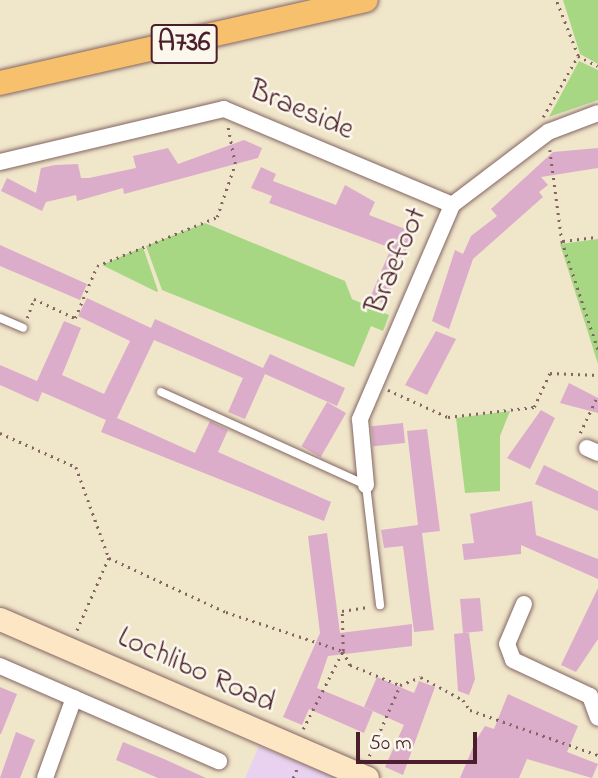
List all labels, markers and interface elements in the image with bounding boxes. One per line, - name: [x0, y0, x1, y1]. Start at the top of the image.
- road number: A736: [149, 20, 219, 68]
- street label: Braeside: [243, 73, 359, 149]
- street label: Braefoot: [358, 202, 436, 320]
- street label: Lochlibo Road: [112, 620, 280, 722]
- scale bar: [360, 718, 481, 762]
- text: 50 m: [369, 729, 412, 759]

